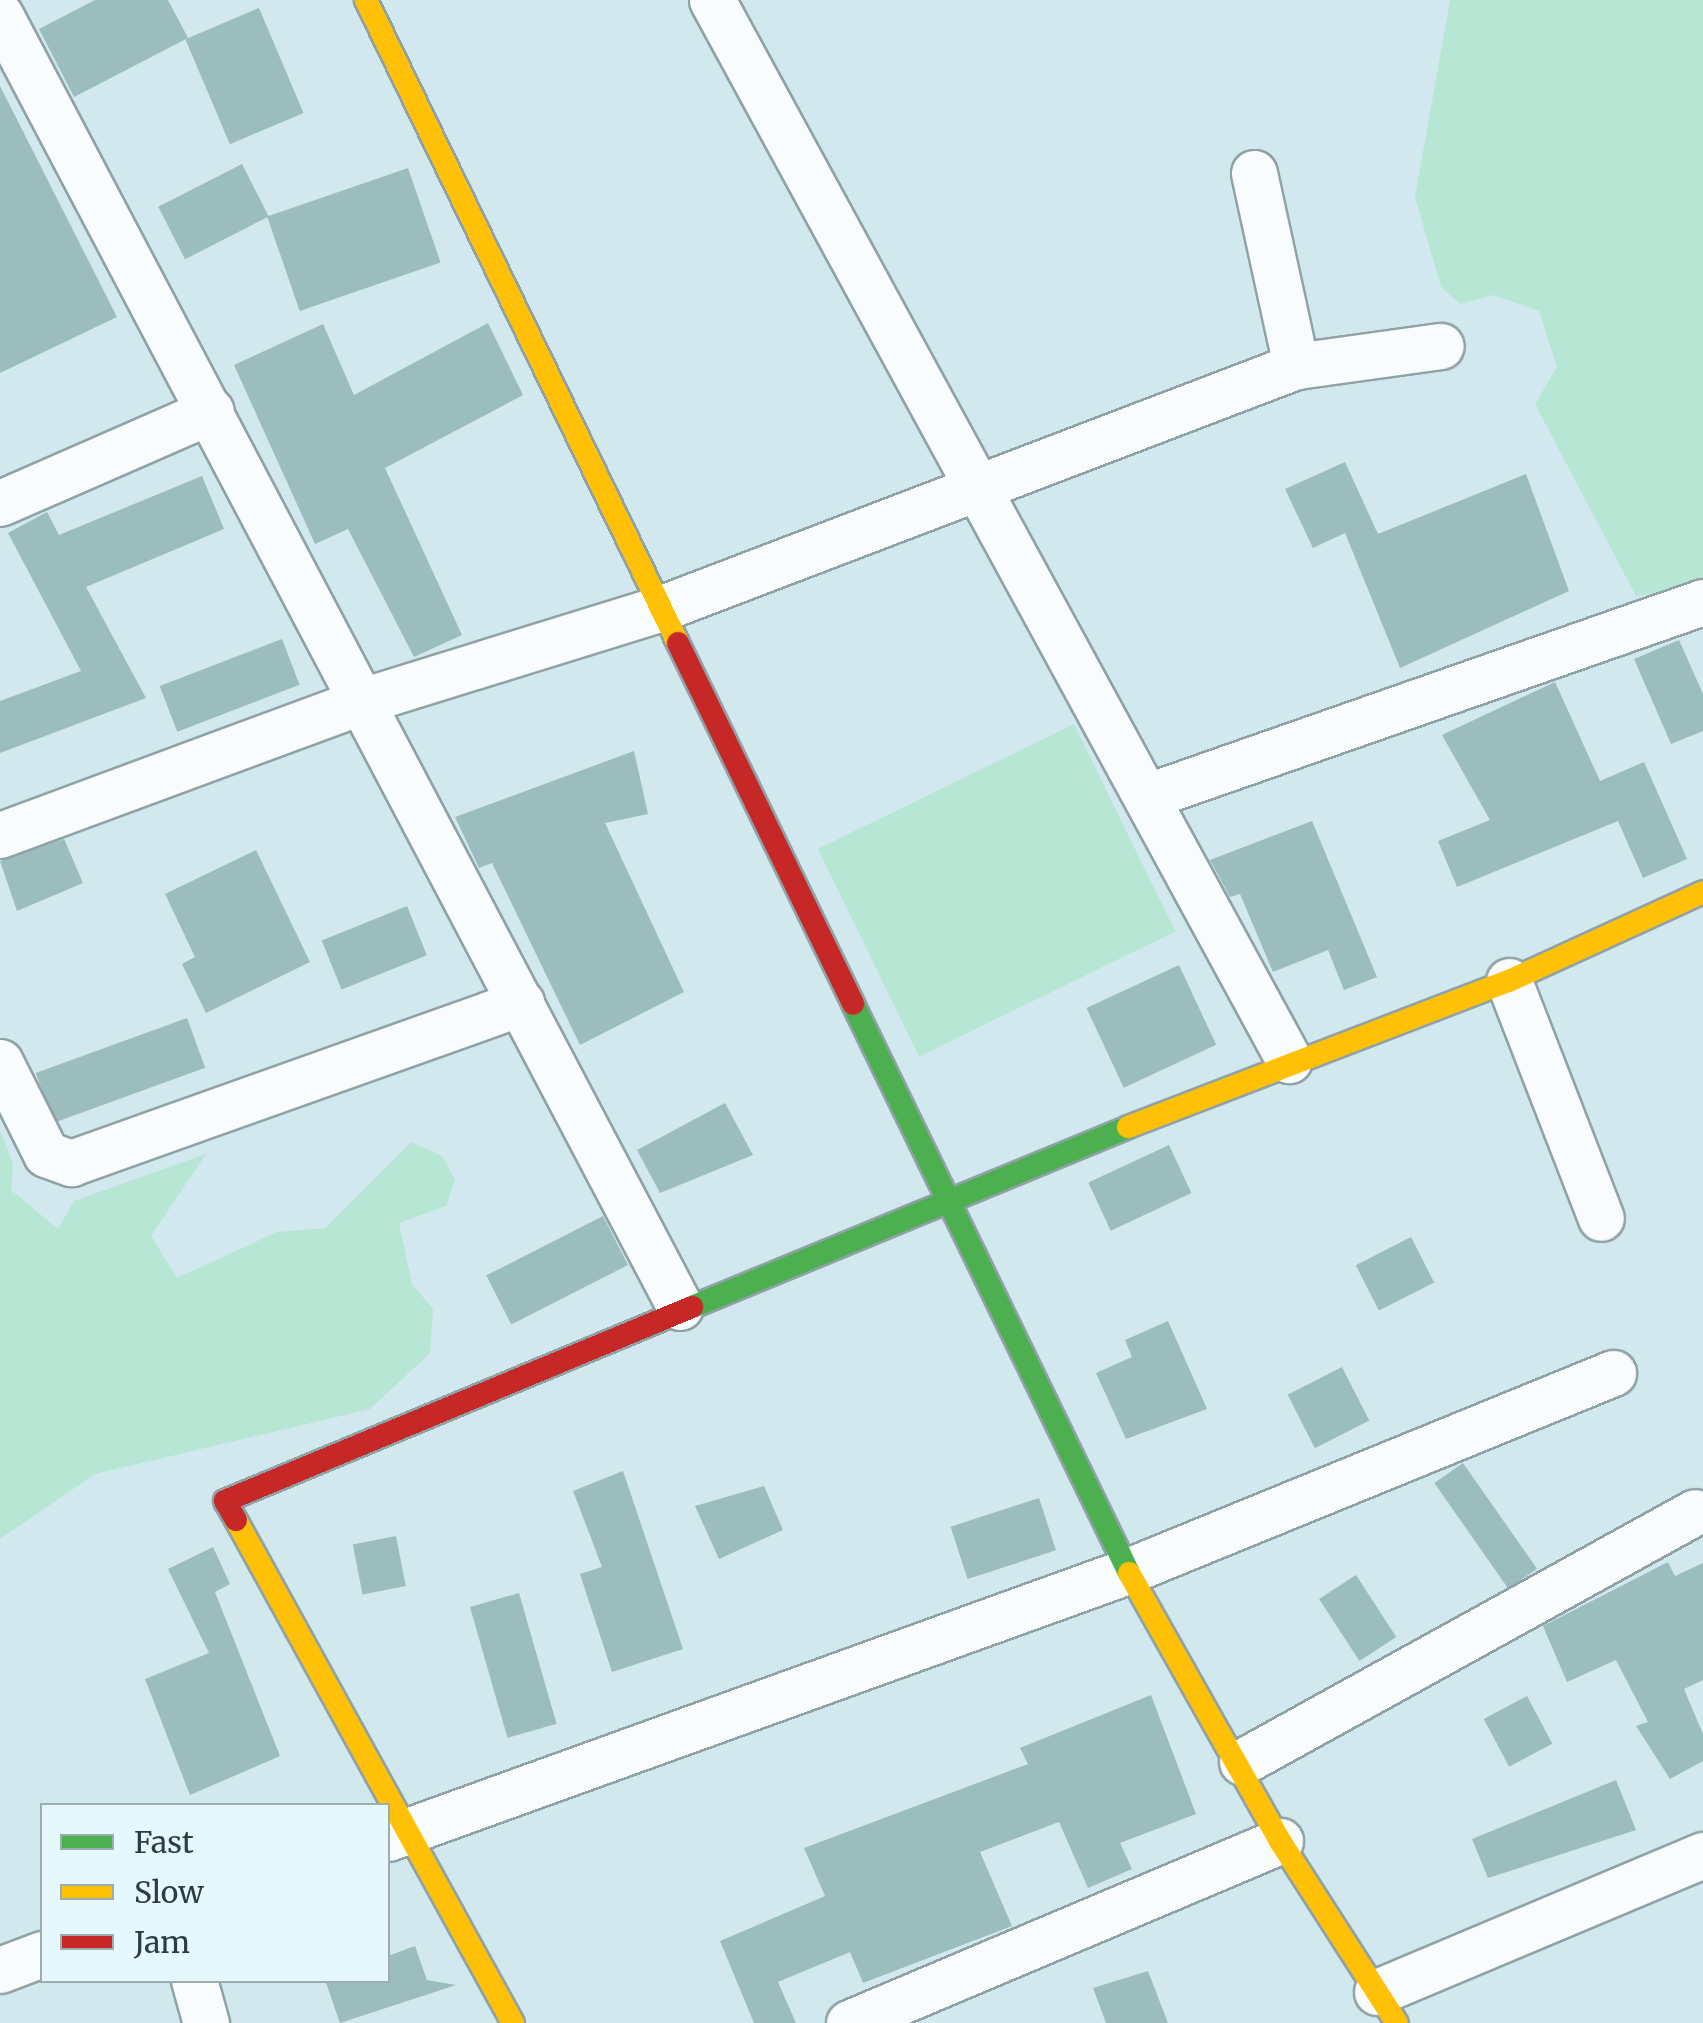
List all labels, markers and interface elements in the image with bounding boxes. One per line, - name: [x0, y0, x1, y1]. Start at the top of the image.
- legend: [40, 1803, 390, 1983]
- text: Fast: [134, 1823, 194, 1861]
- text: Slow: [134, 1873, 204, 1911]
- text: Jam: [134, 1923, 190, 1961]

